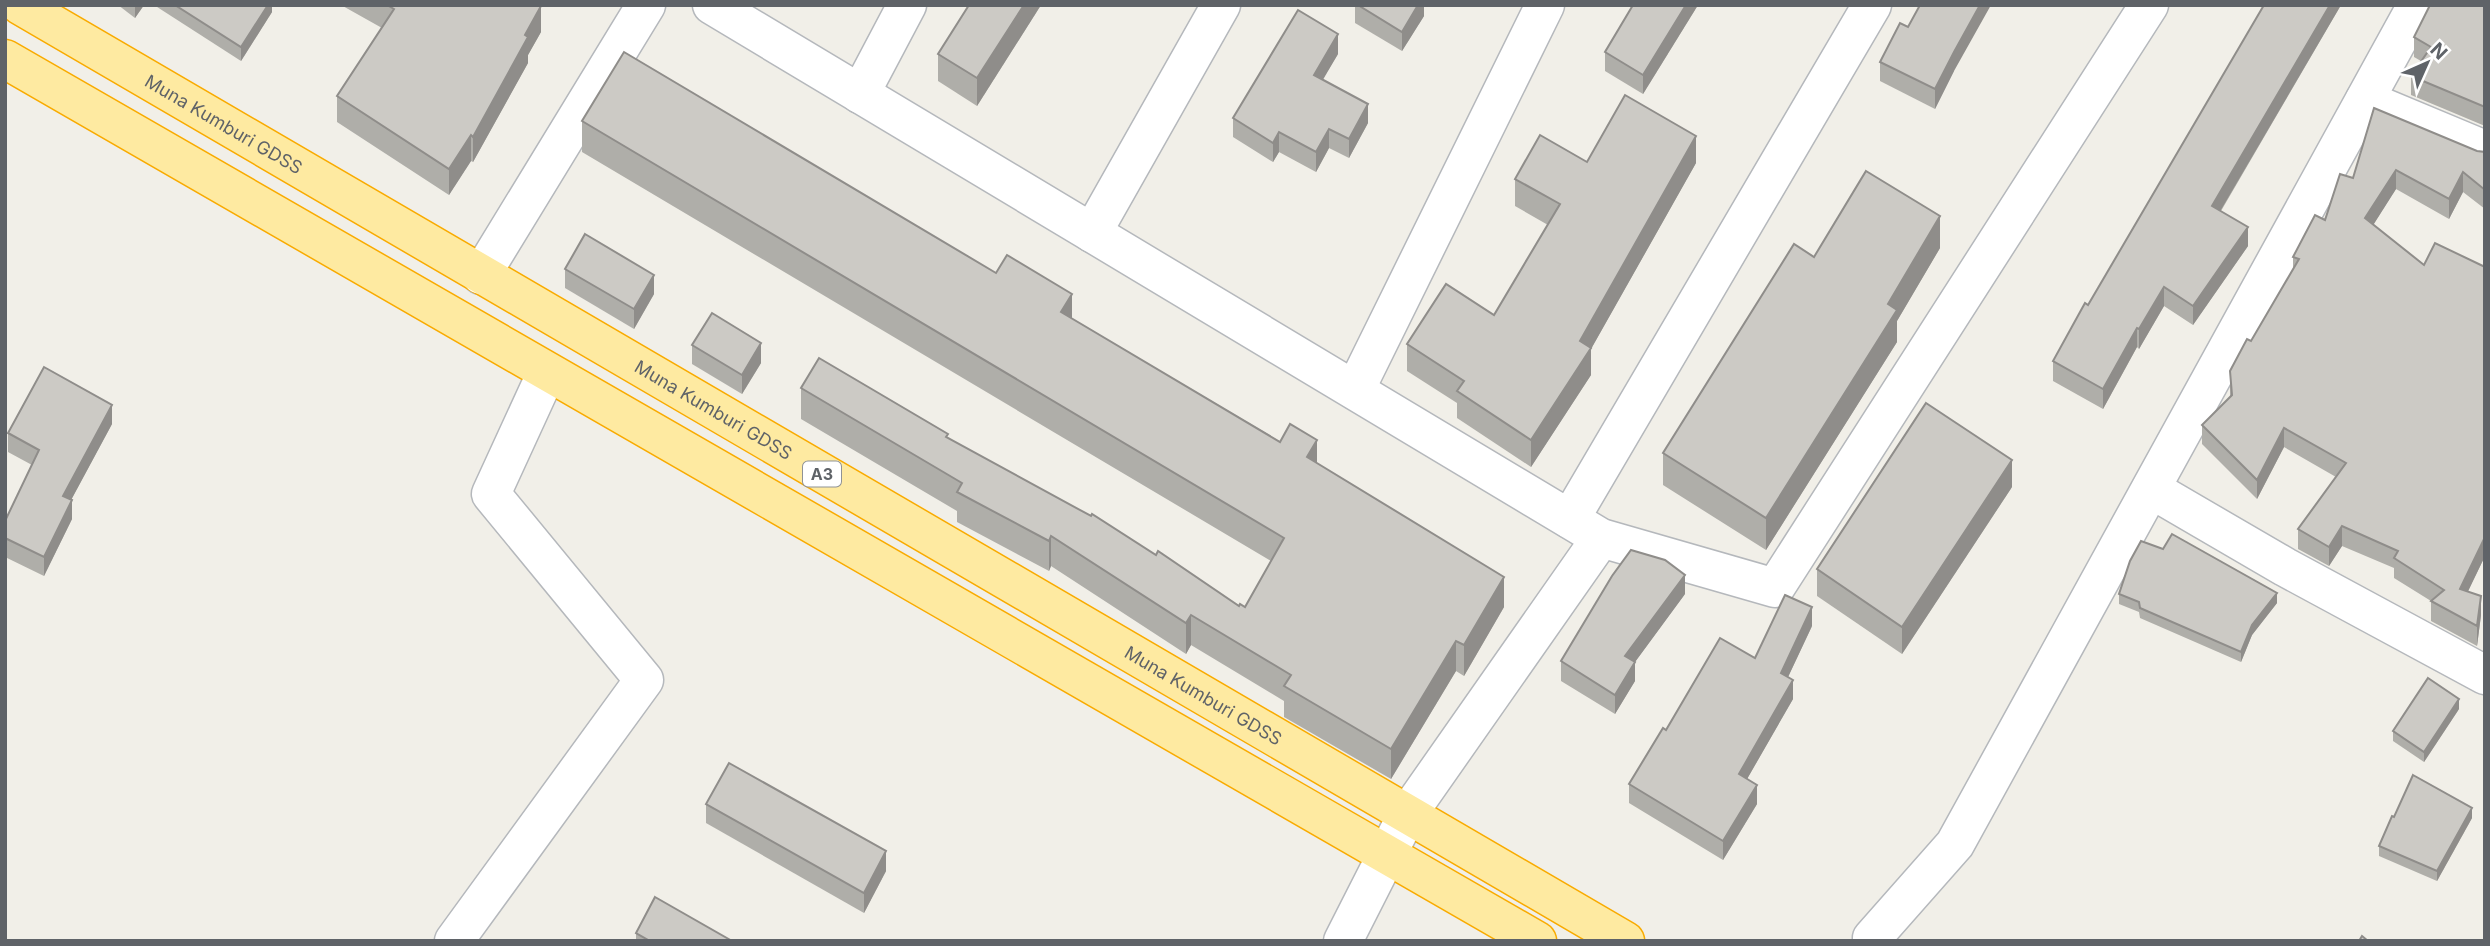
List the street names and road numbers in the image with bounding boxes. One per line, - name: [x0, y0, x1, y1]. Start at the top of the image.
- street label: Muna Kumburi GDSS: [142, 70, 306, 178]
- street label: Muna Kumburi GDSS: [631, 356, 796, 464]
- road number: A3: [803, 461, 841, 486]
- street label: Muna Kumburi GDSS: [1121, 641, 1286, 749]

